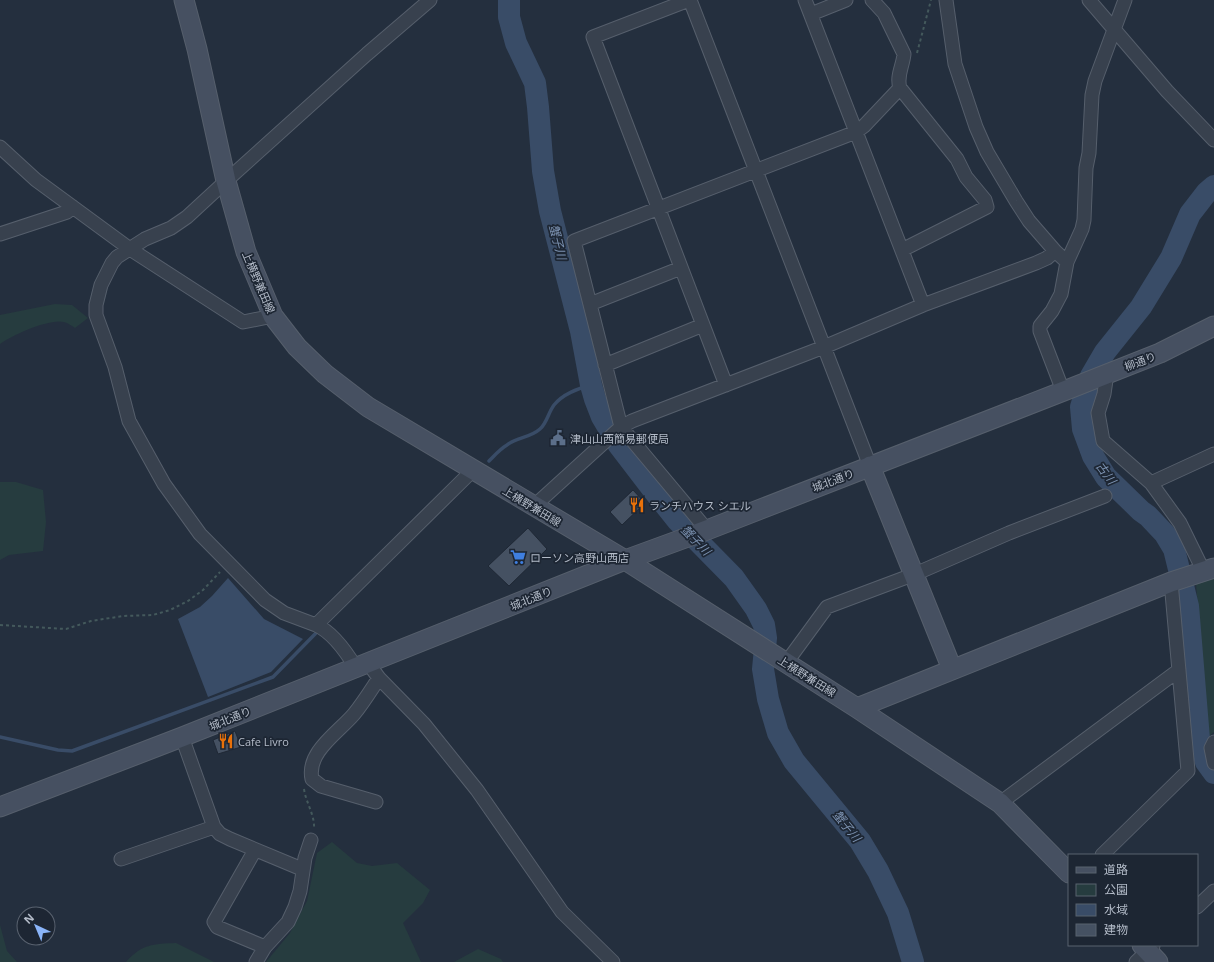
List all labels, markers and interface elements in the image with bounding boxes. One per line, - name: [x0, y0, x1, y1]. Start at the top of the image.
- water label: 蟹子川: [545, 222, 571, 263]
- street label: 上横野兼田線: [239, 249, 279, 315]
- street label: 柳通り: [1122, 348, 1158, 374]
- public building icon: 津山山西簡易郵便局: [549, 429, 567, 447]
- place label: 津山山西簡易郵便局: [570, 431, 669, 446]
- water label: 古川: [1092, 458, 1121, 489]
- street label: 城北通り: [810, 465, 856, 495]
- street label: 上横野兼田線: [500, 483, 564, 529]
- restaurant icon: ランチハウス シエル: [628, 496, 646, 514]
- place label: ランチハウス シエル: [649, 498, 751, 513]
- water label: 蟹子川: [677, 521, 716, 560]
- supermarket icon: ローソン高野山西店: [509, 548, 527, 566]
- place label: ローソン高野山西店: [530, 550, 629, 565]
- street label: 城北通り: [508, 583, 554, 613]
- street label: 上横野兼田線: [775, 652, 839, 700]
- street label: 城北通り: [207, 703, 253, 733]
- restaurant icon: Cafe Livro: [217, 732, 235, 750]
- place label: Cafe Livro: [238, 734, 289, 749]
- water label: 蟹子川: [829, 807, 866, 847]
- legend: [1068, 854, 1198, 946]
- text: 道路: [1104, 861, 1128, 878]
- text: 公園: [1104, 881, 1128, 898]
- text: 水域: [1104, 901, 1128, 918]
- north arrow: [16, 906, 56, 946]
- text: N: [20, 910, 37, 927]
- text: 建物: [1104, 921, 1128, 938]

